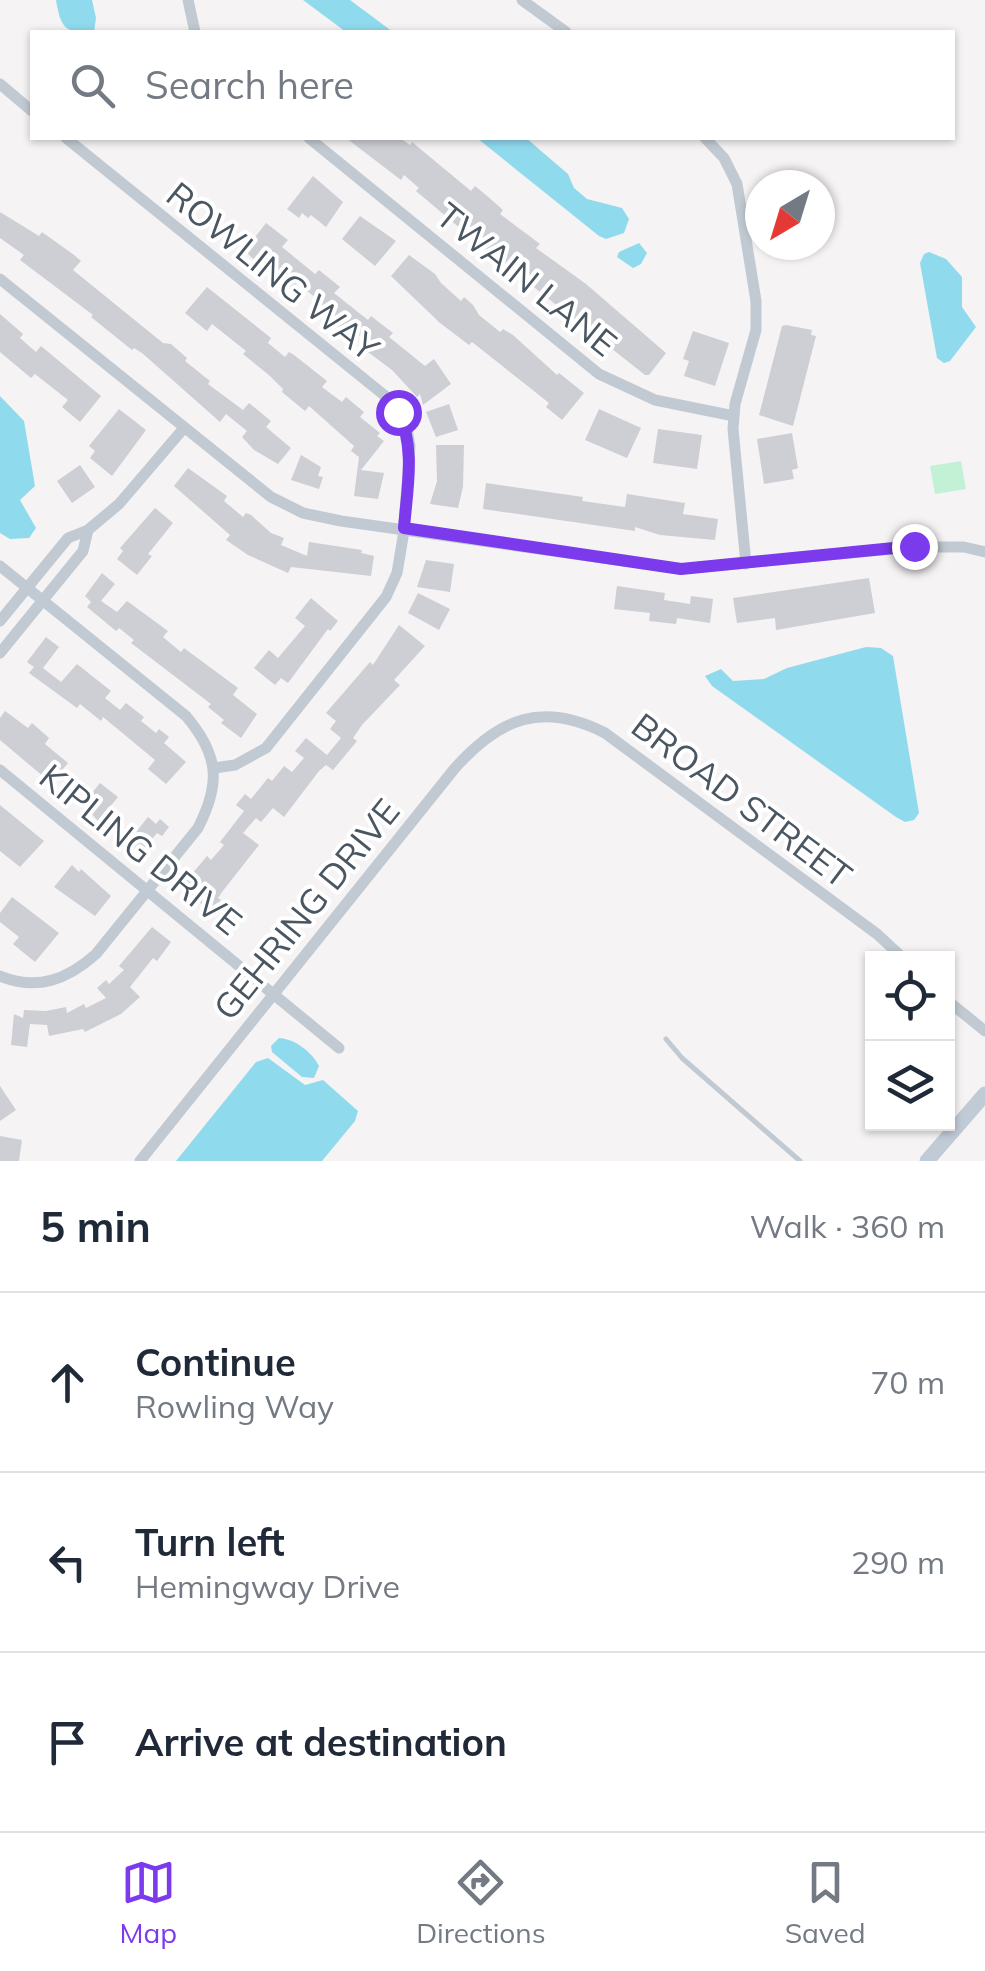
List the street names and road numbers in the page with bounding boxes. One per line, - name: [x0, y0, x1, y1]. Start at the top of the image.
- street label: ROWLING WAY: [158, 172, 389, 370]
- street label: TWAIN LANE: [428, 193, 626, 365]
- street label: BROAD STREET: [623, 703, 861, 897]
- street label: KIPLING DRIVE: [31, 754, 251, 944]
- street label: GEHRING DRIVE: [203, 790, 409, 1028]

